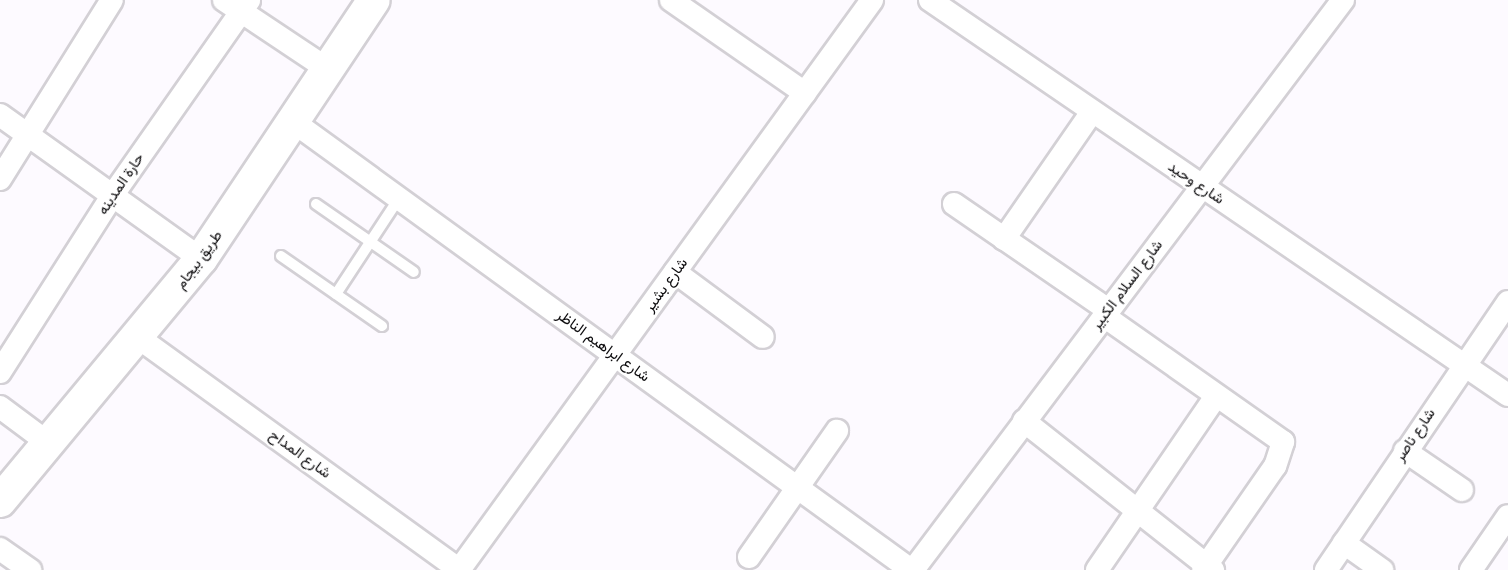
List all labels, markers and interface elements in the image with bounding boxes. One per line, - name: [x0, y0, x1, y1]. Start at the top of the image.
- street label: حارة المدينه: [94, 150, 148, 218]
- street label: شارع وحيد: [1165, 158, 1227, 208]
- street label: طريق بيجام: [172, 227, 226, 293]
- street label: شارع السلام الكبير: [1087, 237, 1167, 333]
- street label: شارع بشير: [640, 254, 692, 316]
- street label: شارع ابراهيم الناظر: [553, 306, 653, 386]
- street label: شارع ناصر: [1391, 405, 1439, 465]
- street label: شارع المداح: [266, 426, 334, 482]

